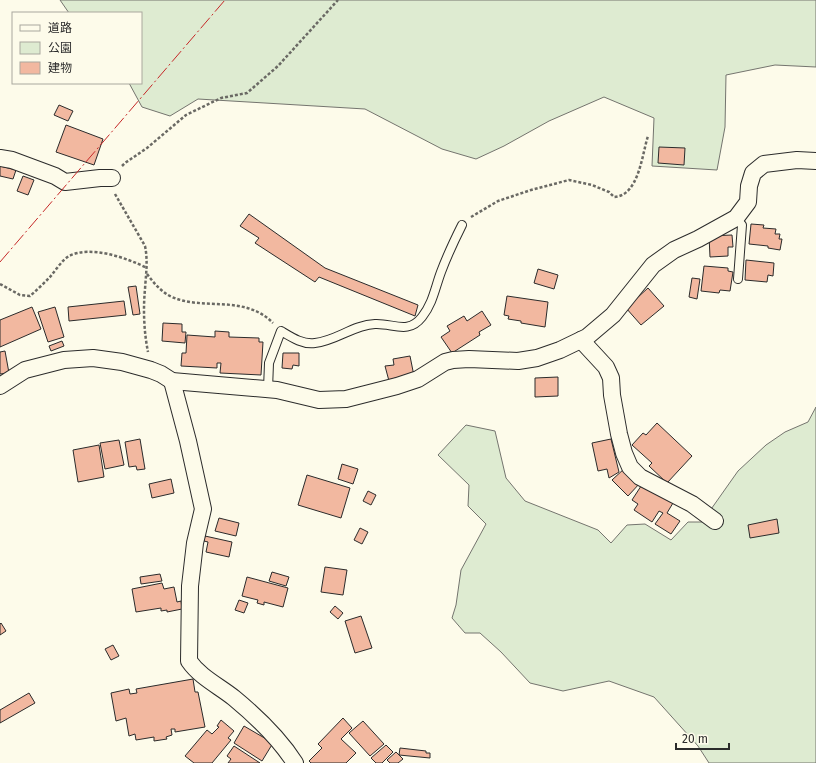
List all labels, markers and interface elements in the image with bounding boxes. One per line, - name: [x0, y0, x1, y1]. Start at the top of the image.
- legend: [12, 12, 142, 84]
- text: 道路: [48, 21, 72, 35]
- text: 公園: [48, 41, 72, 55]
- text: 建物: [48, 61, 72, 75]
- scale bar: [676, 725, 729, 751]
- text: 20 m: [682, 732, 708, 746]

